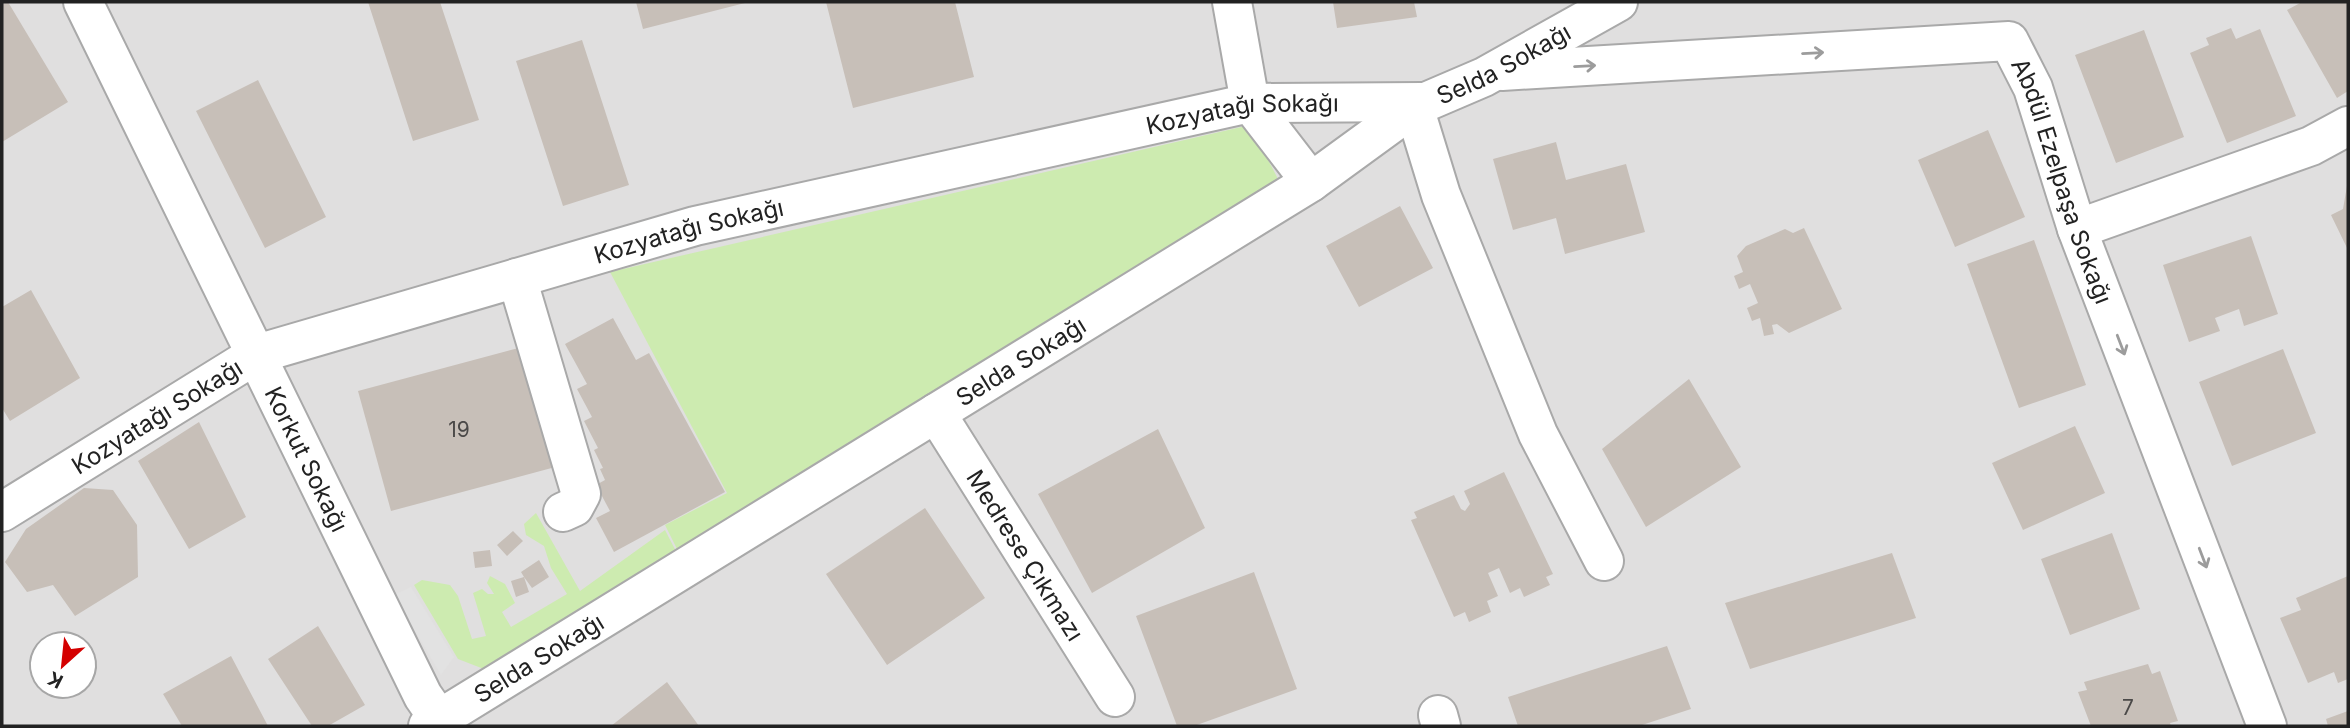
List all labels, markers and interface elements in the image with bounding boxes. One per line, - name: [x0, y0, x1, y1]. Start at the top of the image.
- street label: Selda Sokağı: [1432, 17, 1576, 110]
- one-way arrow: [1801, 46, 1823, 59]
- street label: Abdül Ezelpaşa Sokağı: [2006, 53, 2119, 308]
- one-way arrow: [1574, 60, 1597, 73]
- street label: Kozyatağı Sokağı: [1143, 88, 1339, 140]
- street label: Kozyatağı Sokağı: [590, 192, 786, 269]
- street label: Selda Sokağı: [950, 310, 1091, 412]
- one-way arrow: [2116, 334, 2129, 356]
- street label: Kozyatağı Sokağı: [66, 352, 247, 480]
- street label: Korkut Sokağı: [259, 382, 355, 536]
- house number: 19: [448, 417, 470, 442]
- street label: Medrese Çıkmazı: [961, 464, 1090, 646]
- one-way arrow: [2197, 546, 2210, 568]
- street label: Selda Sokağı: [468, 607, 609, 709]
- north arrow: [28, 630, 98, 700]
- text: K: [44, 666, 67, 693]
- house number: 7: [2122, 695, 2134, 720]

